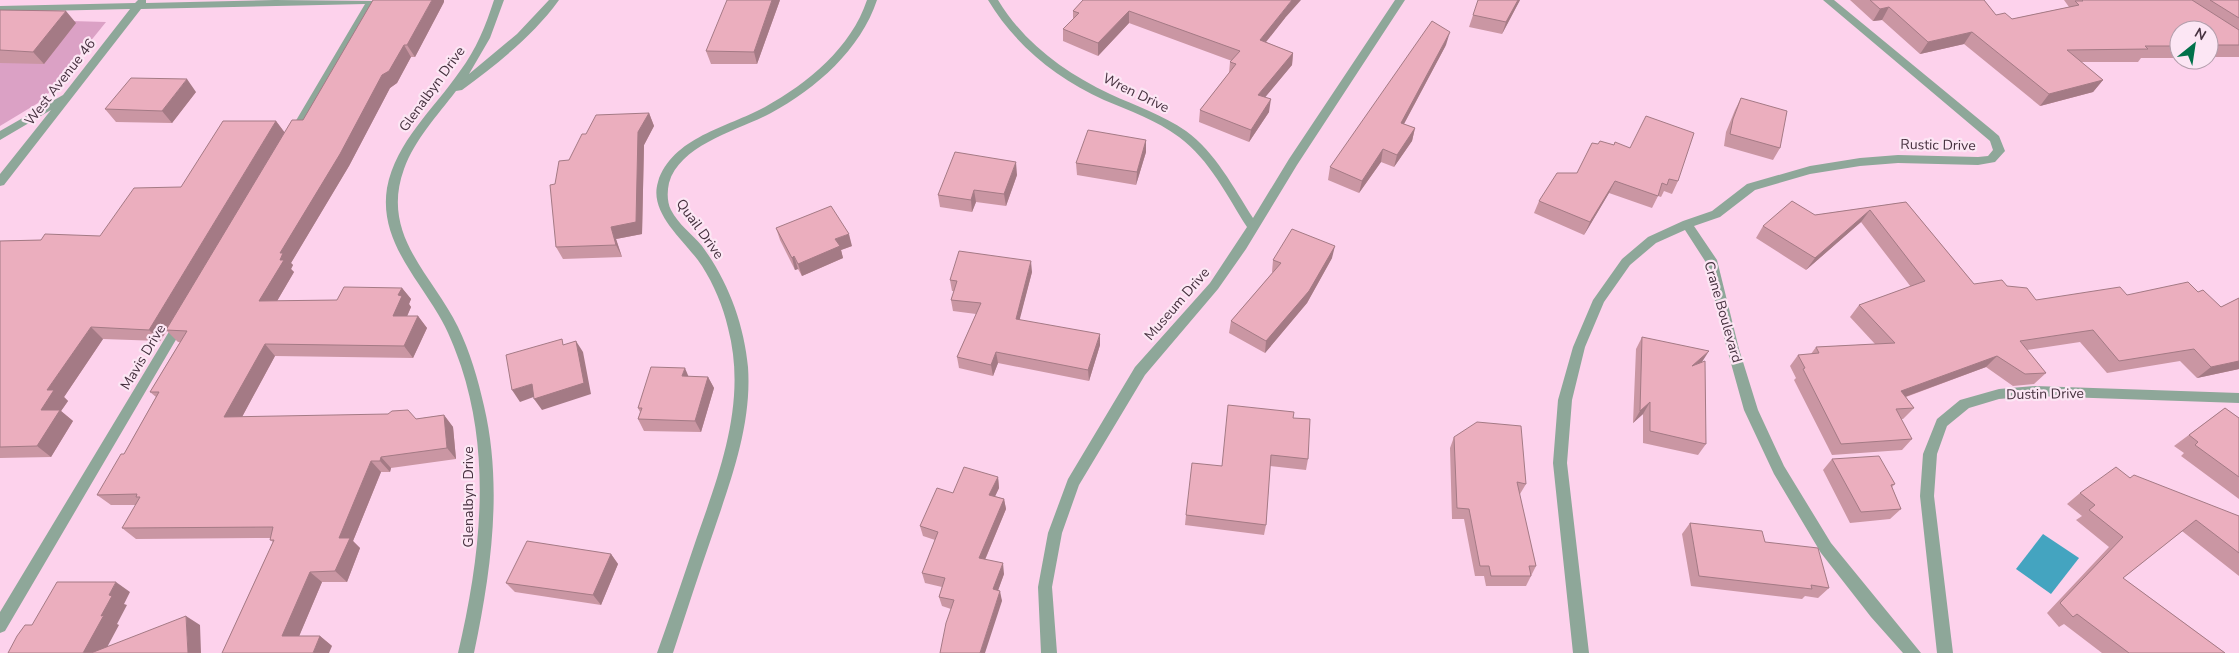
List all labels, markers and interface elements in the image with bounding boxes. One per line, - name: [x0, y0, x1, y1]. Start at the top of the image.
- north arrow: [2169, 20, 2219, 70]
- text: N: [2191, 23, 2210, 45]
- street label: West Avenue 46: [20, 35, 100, 129]
- street label: Glenalbyn Drive: [395, 42, 469, 136]
- street label: Wren Drive: [1100, 69, 1172, 117]
- street label: Rustic Drive: [1900, 135, 1976, 155]
- street label: Quail Drive: [672, 195, 728, 263]
- street label: Crane Boulevard: [1699, 259, 1747, 365]
- street label: Museum Drive: [1140, 264, 1214, 344]
- street label: Mavis Drive: [116, 321, 170, 393]
- street label: Dustin Drive: [2006, 384, 2084, 404]
- street label: Glenalbyn Drive: [459, 446, 478, 548]

